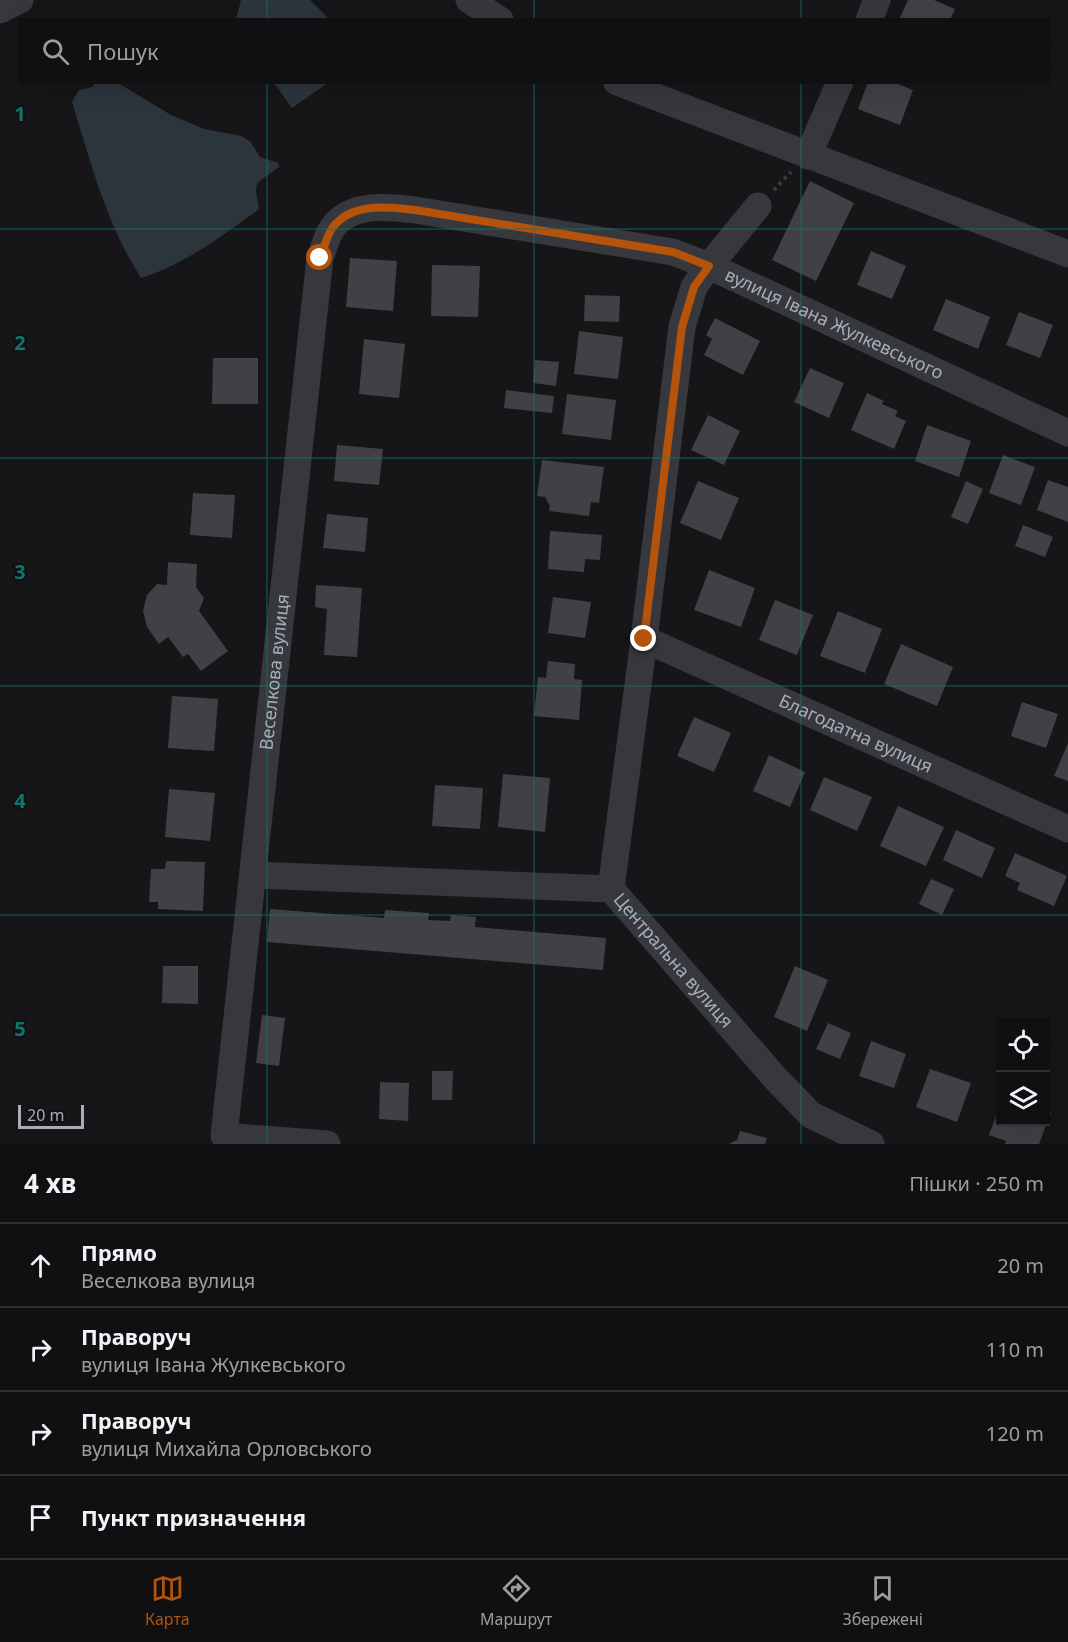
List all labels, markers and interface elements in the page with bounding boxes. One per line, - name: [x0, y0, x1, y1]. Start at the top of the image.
- search box: [18, 18, 1050, 84]
- icon: search: [39, 35, 72, 68]
- text: Пошук: [87, 36, 159, 66]
- text: 1: [14, 100, 26, 127]
- route start: [306, 244, 332, 270]
- street label: вулиця Івана Жулкевського: [721, 262, 948, 384]
- text: 2: [14, 329, 26, 356]
- text: 3: [14, 558, 26, 585]
- street label: Веселкова вулиця: [253, 593, 294, 751]
- route end: [630, 625, 656, 651]
- street label: Благодатна вулиця: [775, 688, 937, 778]
- text: 4: [14, 787, 26, 814]
- street label: Центральна вулиця: [609, 887, 739, 1032]
- text: 5: [14, 1015, 26, 1042]
- map controls: [996, 1018, 1050, 1126]
- button: locate: [996, 1018, 1050, 1072]
- button: layers: [996, 1072, 1050, 1126]
- scale bar: [18, 1102, 84, 1130]
- text: 20 m: [27, 1104, 64, 1126]
- text: 4 хв: [24, 1165, 76, 1201]
- text: Пішки · 250 m: [909, 1170, 1044, 1197]
- text: Прямо: [81, 1237, 157, 1267]
- icon: ahead: [24, 1249, 57, 1282]
- text: 20 m: [997, 1252, 1044, 1279]
- text: Веселкова вулиця: [81, 1267, 255, 1294]
- text: Праворуч: [81, 1321, 192, 1351]
- icon: right: [24, 1333, 57, 1366]
- text: 110 m: [986, 1336, 1044, 1363]
- text: вулиця Івана Жулкевського: [81, 1351, 346, 1378]
- text: Праворуч: [81, 1405, 192, 1435]
- icon: right: [24, 1417, 57, 1450]
- text: 120 m: [986, 1420, 1044, 1447]
- text: вулиця Михайла Орловського: [81, 1435, 372, 1462]
- icon: arrive: [24, 1501, 57, 1534]
- text: Пункт призначення: [81, 1502, 306, 1532]
- tab: Карта: [145, 1572, 190, 1630]
- tab: Маршрут: [480, 1572, 552, 1630]
- tab: Збережені: [842, 1572, 923, 1630]

